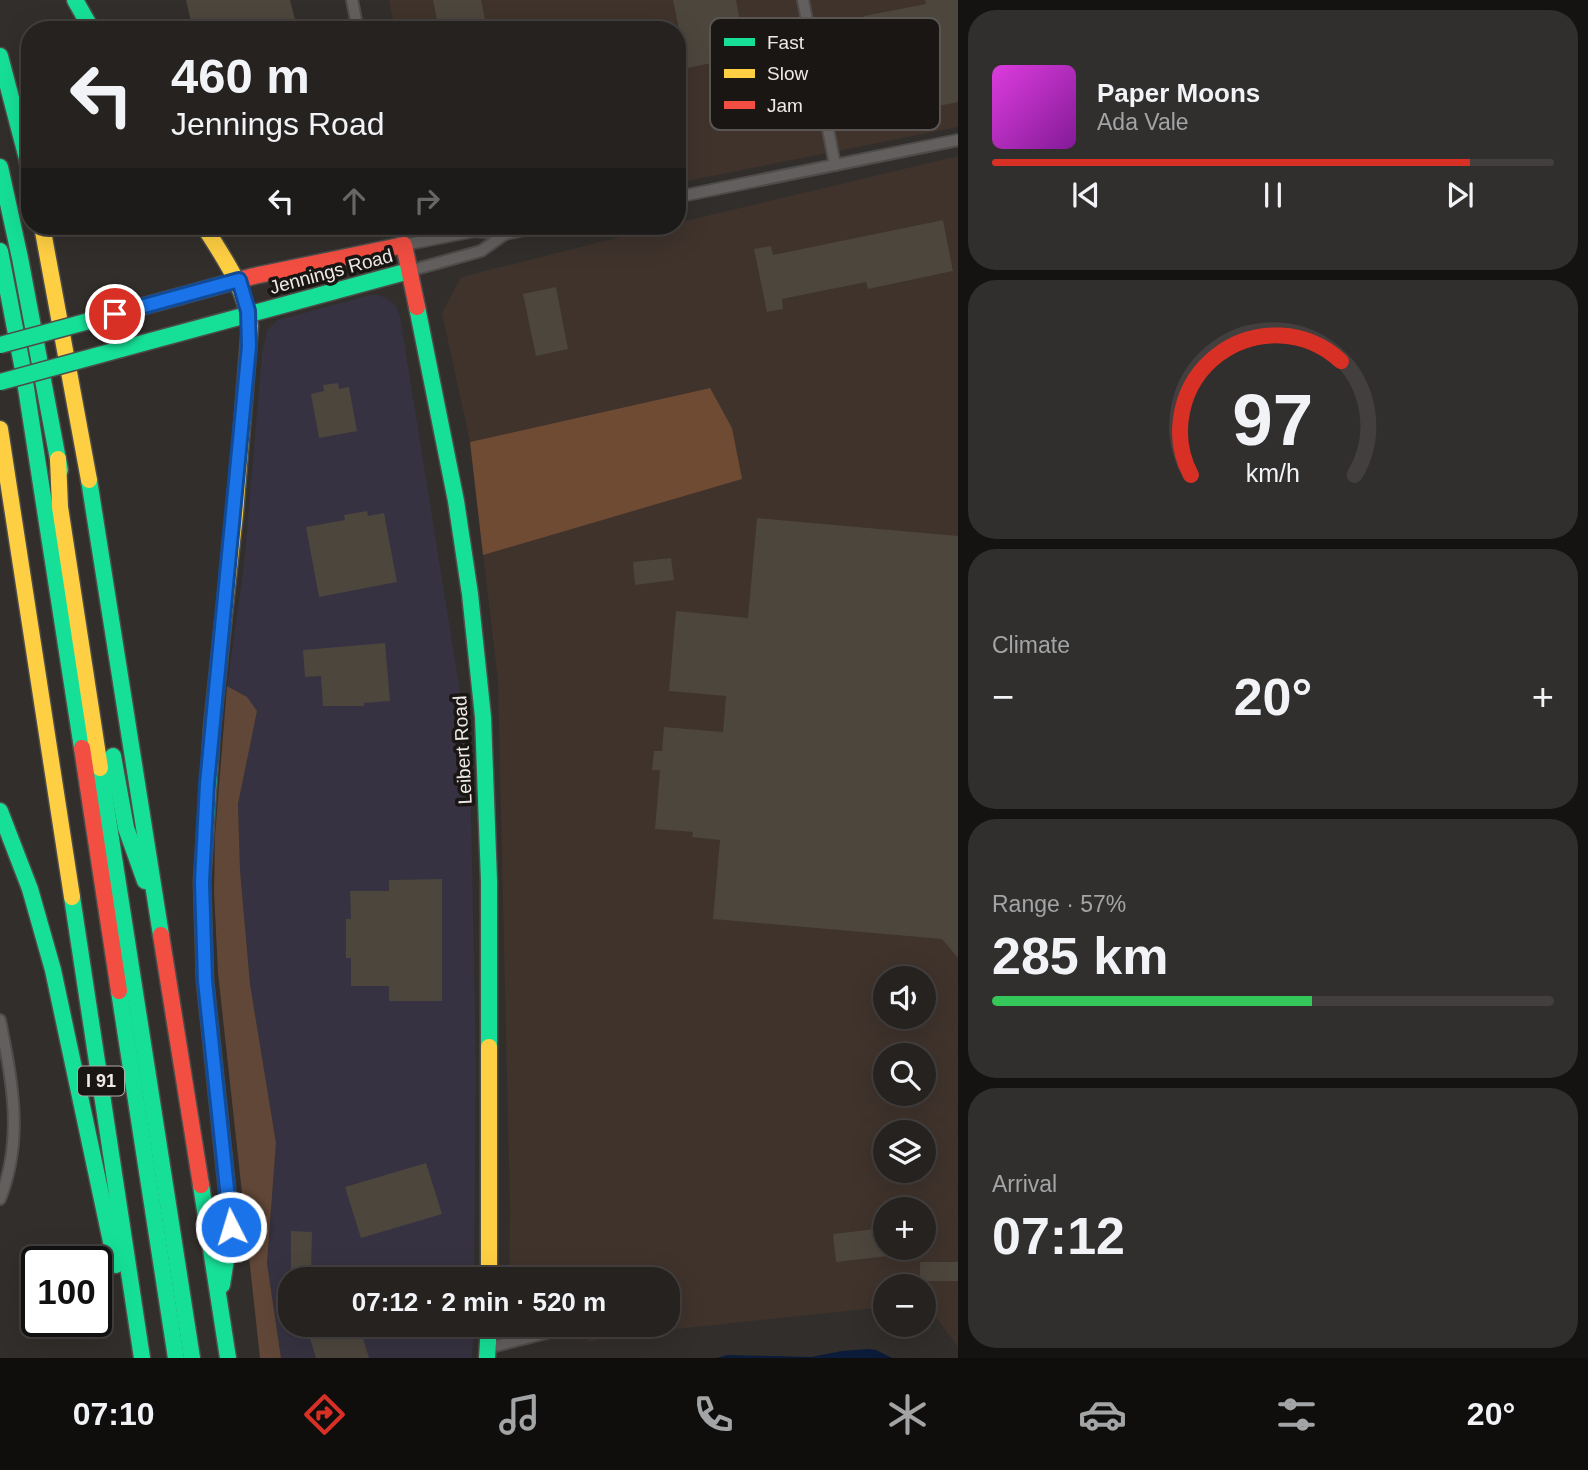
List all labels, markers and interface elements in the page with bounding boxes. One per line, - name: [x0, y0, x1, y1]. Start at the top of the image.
- legend: [710, 18, 940, 130]
- text: Fast: [767, 32, 805, 53]
- icon: left: [56, 49, 147, 140]
- text: 460 m: [171, 49, 310, 103]
- text: Slow: [767, 63, 808, 84]
- text: Paper Moons: [1097, 78, 1260, 108]
- text: Jam: [767, 95, 803, 116]
- text: Jennings Road: [171, 106, 384, 142]
- text: Ada Vale: [1097, 109, 1189, 135]
- icon: previous: [1067, 176, 1105, 214]
- icon: pause: [1254, 176, 1292, 214]
- icon: next: [1441, 176, 1479, 214]
- icon: left: [262, 182, 300, 220]
- icon: ahead: [335, 182, 373, 220]
- icon: right: [408, 182, 446, 220]
- street label: Jennings Road: [267, 245, 395, 298]
- pin: [85, 284, 145, 344]
- icon: arrive: [96, 295, 134, 333]
- text: 97: [1233, 380, 1313, 461]
- text: km/h: [1246, 459, 1300, 487]
- text: Climate: [992, 632, 1070, 658]
- text: 20°: [1234, 668, 1312, 726]
- text: −: [992, 676, 1014, 718]
- text: +: [1532, 676, 1554, 718]
- street label: Leibert Road: [449, 695, 476, 805]
- text: Range · 57%: [992, 891, 1126, 917]
- text: 285 km: [992, 927, 1168, 985]
- map controls: [873, 966, 936, 1337]
- button: sound: [873, 966, 936, 1029]
- button: search: [873, 1043, 936, 1106]
- road number: I 91: [78, 1066, 124, 1096]
- button: layers: [873, 1120, 936, 1183]
- text: Arrival: [992, 1171, 1057, 1197]
- position arrow: [194, 1190, 268, 1264]
- button: +: [873, 1197, 936, 1260]
- text: 07:12: [992, 1207, 1125, 1265]
- speed limit sign: 100: [21, 1246, 112, 1337]
- button: −: [873, 1274, 936, 1337]
- text: 07:12 · 2 min · 520 m: [352, 1287, 606, 1317]
- icon: directions: [300, 1390, 349, 1439]
- icon: music: [495, 1390, 544, 1439]
- icon: phone: [689, 1390, 738, 1439]
- icon: climate: [883, 1390, 932, 1439]
- icon: car: [1078, 1390, 1127, 1439]
- icon: filters: [1272, 1390, 1321, 1439]
- text: 07:10: [73, 1396, 155, 1432]
- text: 20°: [1467, 1396, 1515, 1432]

